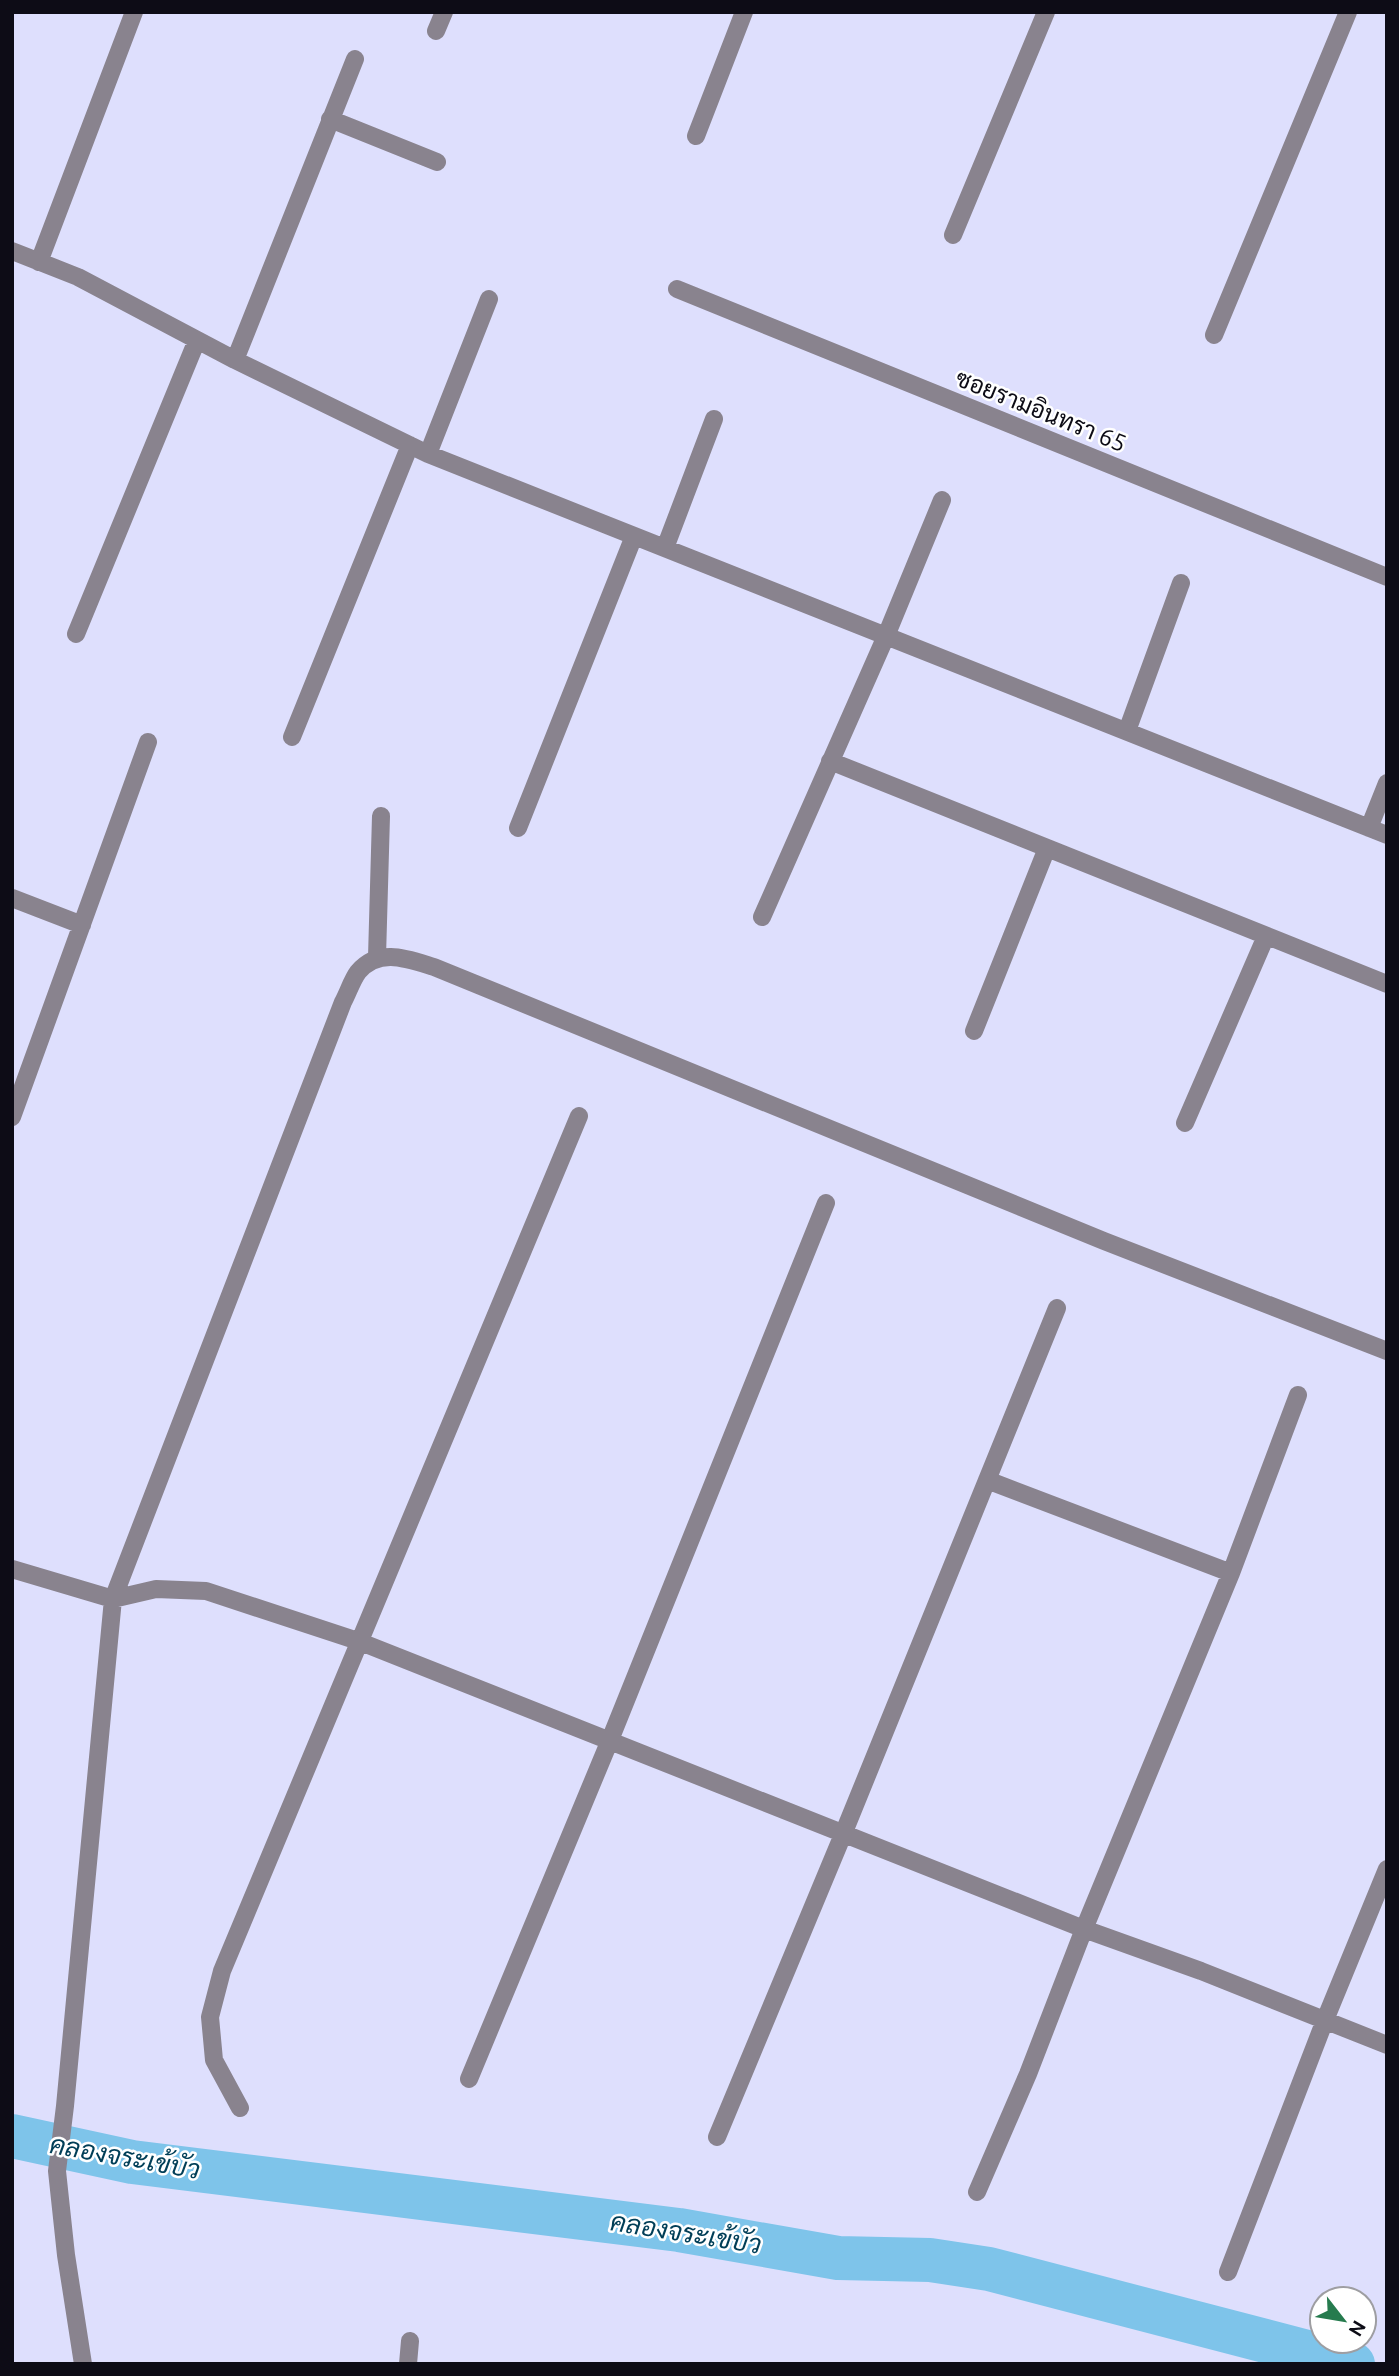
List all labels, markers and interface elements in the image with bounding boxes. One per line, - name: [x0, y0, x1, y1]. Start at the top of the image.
- street label: ซอยรามอินทรา 65: [952, 364, 1130, 457]
- water label: คลองจระเข้บัว: [48, 2128, 203, 2184]
- water label: คลองจระเข้บัว: [609, 2205, 764, 2259]
- north arrow: [1308, 2285, 1378, 2355]
- text: N: [1344, 2317, 1371, 2341]

